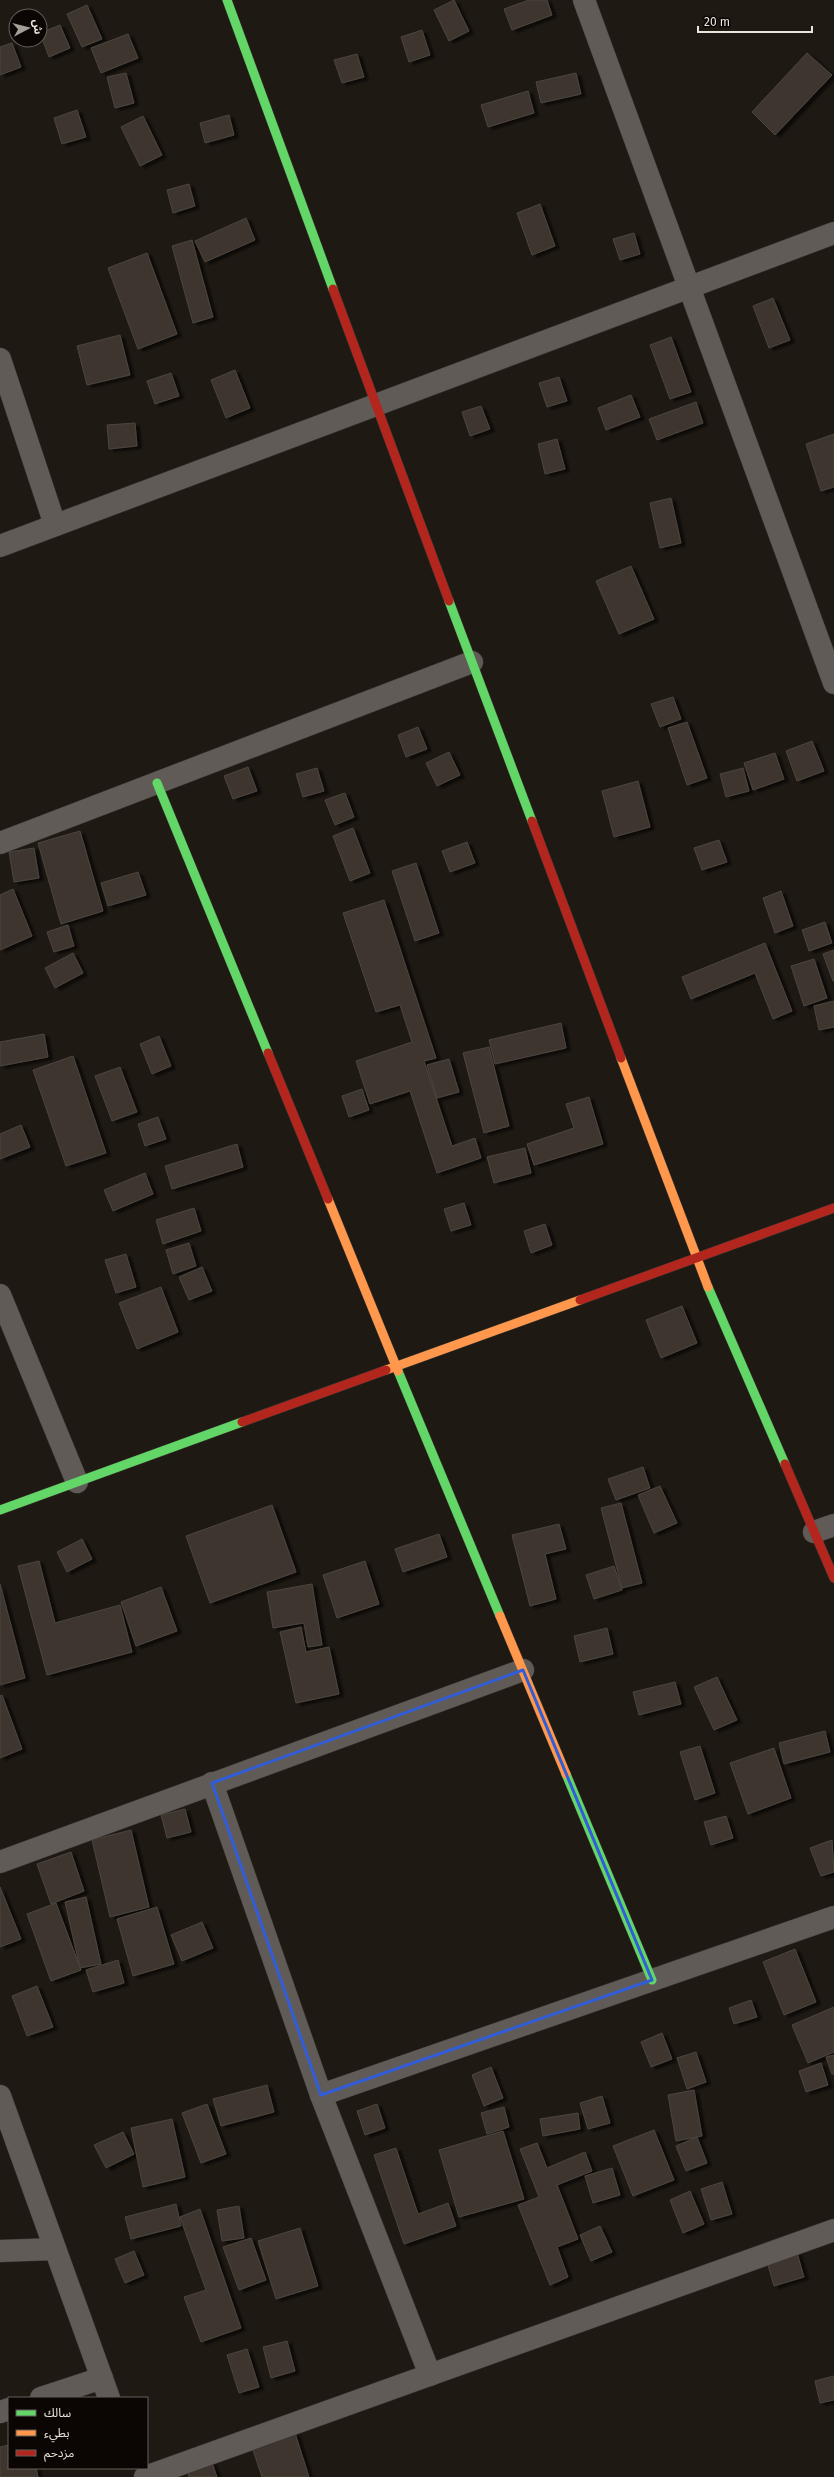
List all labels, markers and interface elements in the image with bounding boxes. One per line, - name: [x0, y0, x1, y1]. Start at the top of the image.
- north arrow: [8, 8, 48, 48]
- scale bar: [698, 8, 812, 34]
- text: 20 m: [704, 15, 730, 29]
- text: ش: [30, 19, 45, 35]
- legend: [8, 2397, 148, 2469]
- text: سالك: [44, 2406, 71, 2420]
- text: بطيء: [44, 2426, 70, 2443]
- text: مزدحم: [44, 2446, 74, 2462]

